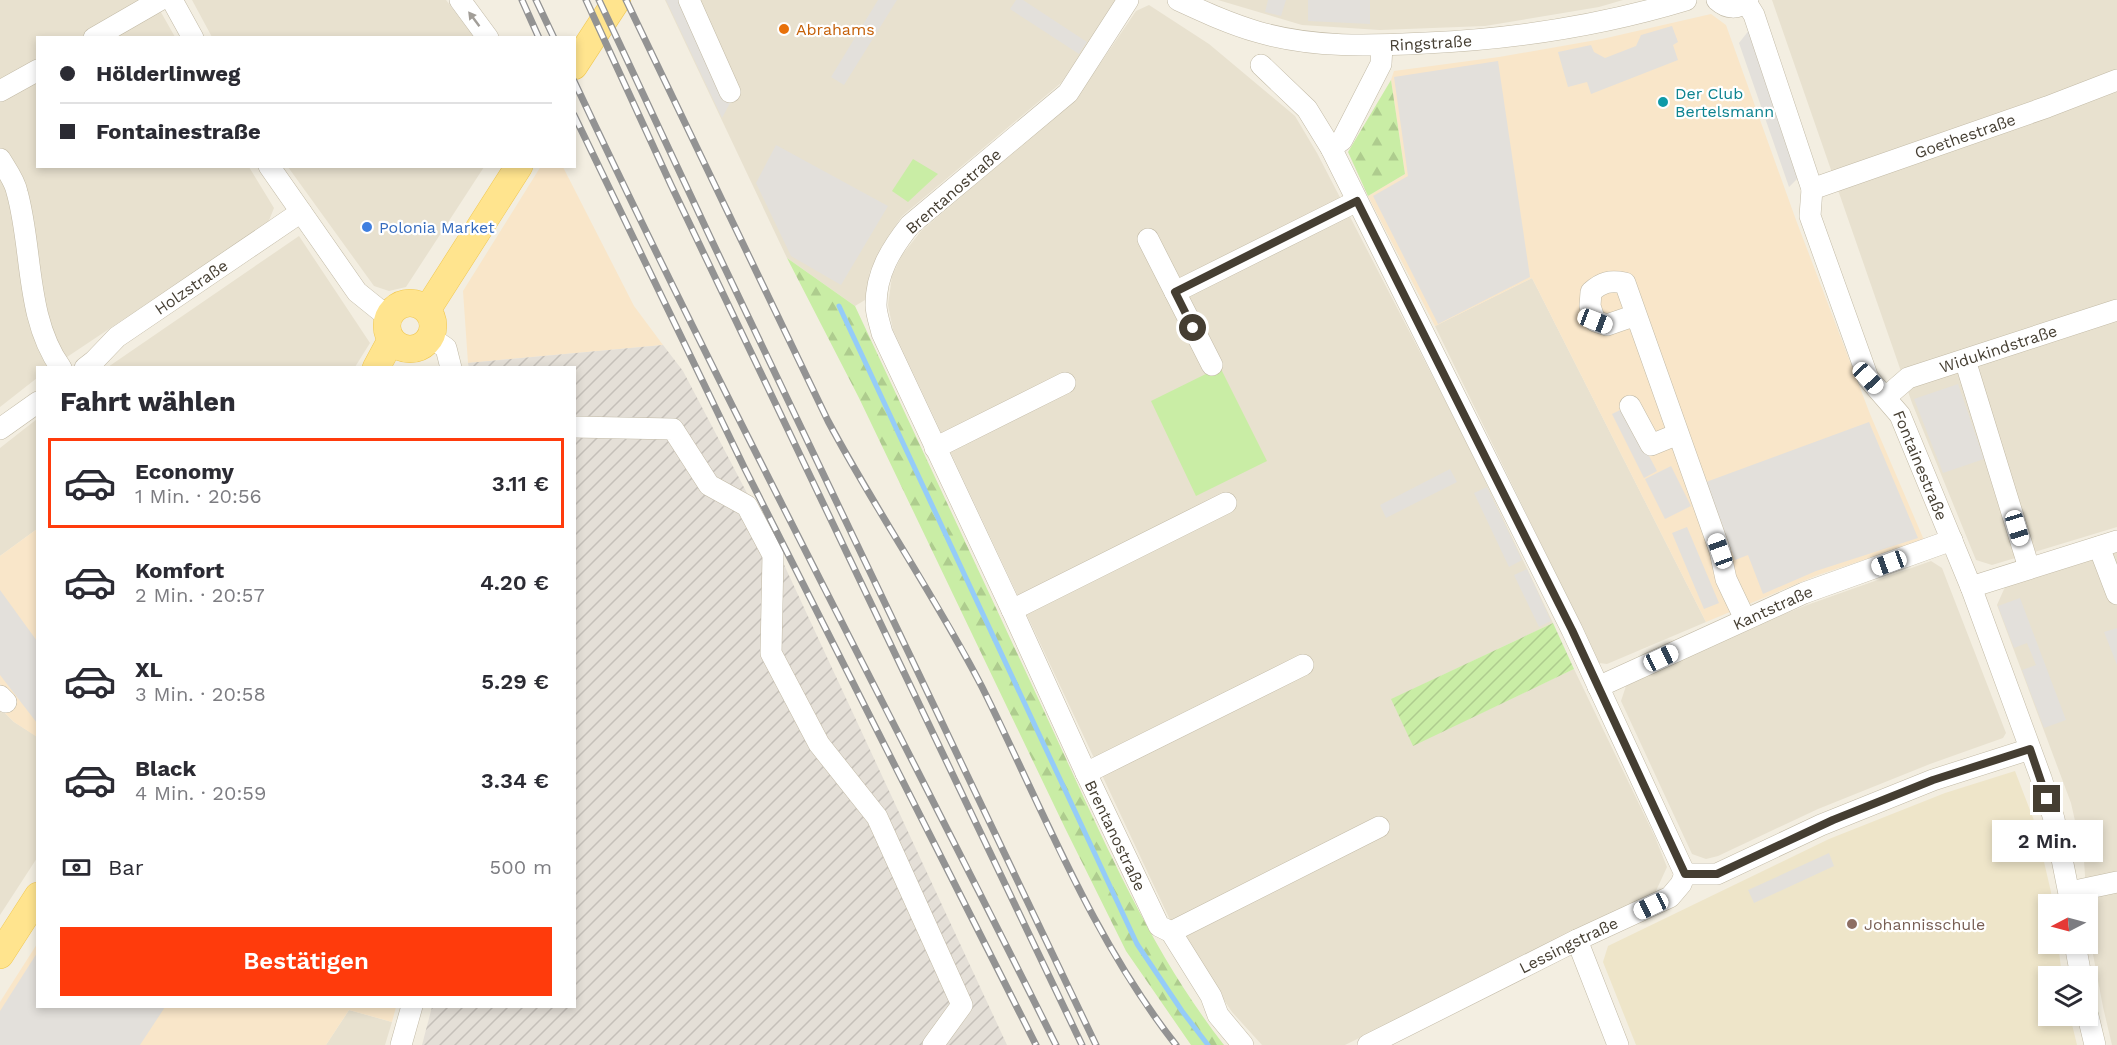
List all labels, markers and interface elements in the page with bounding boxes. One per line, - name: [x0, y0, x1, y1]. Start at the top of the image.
- one-way arrow: [468, 11, 480, 26]
- place label: Abrahams: [796, 20, 875, 39]
- marker: Abrahams: [777, 22, 791, 36]
- street label: Ringstraße: [1389, 31, 1473, 55]
- text: Hölderlinweg: [96, 61, 240, 86]
- place label: Der Club Bertelsmann: [1675, 84, 1774, 121]
- marker: Der Club Bertelsmann: [1656, 95, 1670, 109]
- street label: Goethestraße: [1912, 110, 2018, 162]
- text: Fontainestraße: [96, 119, 261, 144]
- street label: Brentanostraße: [902, 145, 1005, 238]
- place label: Polonia Market: [379, 218, 495, 237]
- marker: Polonia Market: [360, 220, 374, 234]
- street label: Holzstraße: [151, 256, 231, 319]
- car: [1575, 306, 1615, 336]
- route start: [1179, 314, 1206, 341]
- street label: Widukindstraße: [1937, 321, 2060, 377]
- car: [1849, 359, 1887, 397]
- text: Fahrt wählen: [60, 386, 236, 418]
- street label: Fontainestraße: [1889, 408, 1951, 523]
- icon: car: [63, 456, 117, 510]
- text: Economy: [135, 459, 234, 484]
- text: 3.11 €: [492, 471, 549, 496]
- text: 1 Min. · 20:56: [135, 484, 262, 508]
- car: [2003, 508, 2031, 548]
- car: [1705, 531, 1735, 571]
- car: [1869, 548, 1909, 578]
- icon: car: [63, 555, 117, 609]
- text: Komfort: [135, 558, 224, 583]
- text: 4.20 €: [480, 570, 549, 595]
- street label: Kantstraße: [1730, 582, 1815, 634]
- text: 2 Min. · 20:57: [135, 583, 265, 607]
- car: [1641, 642, 1681, 674]
- icon: car: [63, 654, 117, 708]
- text: XL: [135, 657, 163, 682]
- text: 5.29 €: [481, 669, 549, 694]
- text: 3 Min. · 20:58: [135, 682, 266, 706]
- icon: car: [63, 753, 117, 807]
- text: Black: [135, 756, 196, 781]
- text: 3.34 €: [481, 768, 549, 793]
- street label: Brentanostraße: [1081, 777, 1150, 894]
- text: 4 Min. · 20:59: [135, 781, 266, 805]
- route end: [2033, 785, 2060, 812]
- callout: 2 Min.: [1992, 820, 2102, 862]
- text: 2 Min.: [2018, 829, 2077, 853]
- icon: cash: [60, 851, 93, 884]
- text: Bar: [108, 855, 144, 880]
- text: 500 m: [490, 855, 552, 879]
- car: [1631, 890, 1671, 922]
- north arrow: [2038, 894, 2098, 954]
- map controls: [2038, 894, 2098, 1026]
- street label: Lessingstraße: [1516, 913, 1621, 978]
- place label: Johannisschule: [1864, 915, 1985, 934]
- marker: Johannisschule: [1845, 917, 1859, 931]
- button: Bestätigen: [60, 927, 552, 996]
- button: layers: [2038, 966, 2098, 1026]

